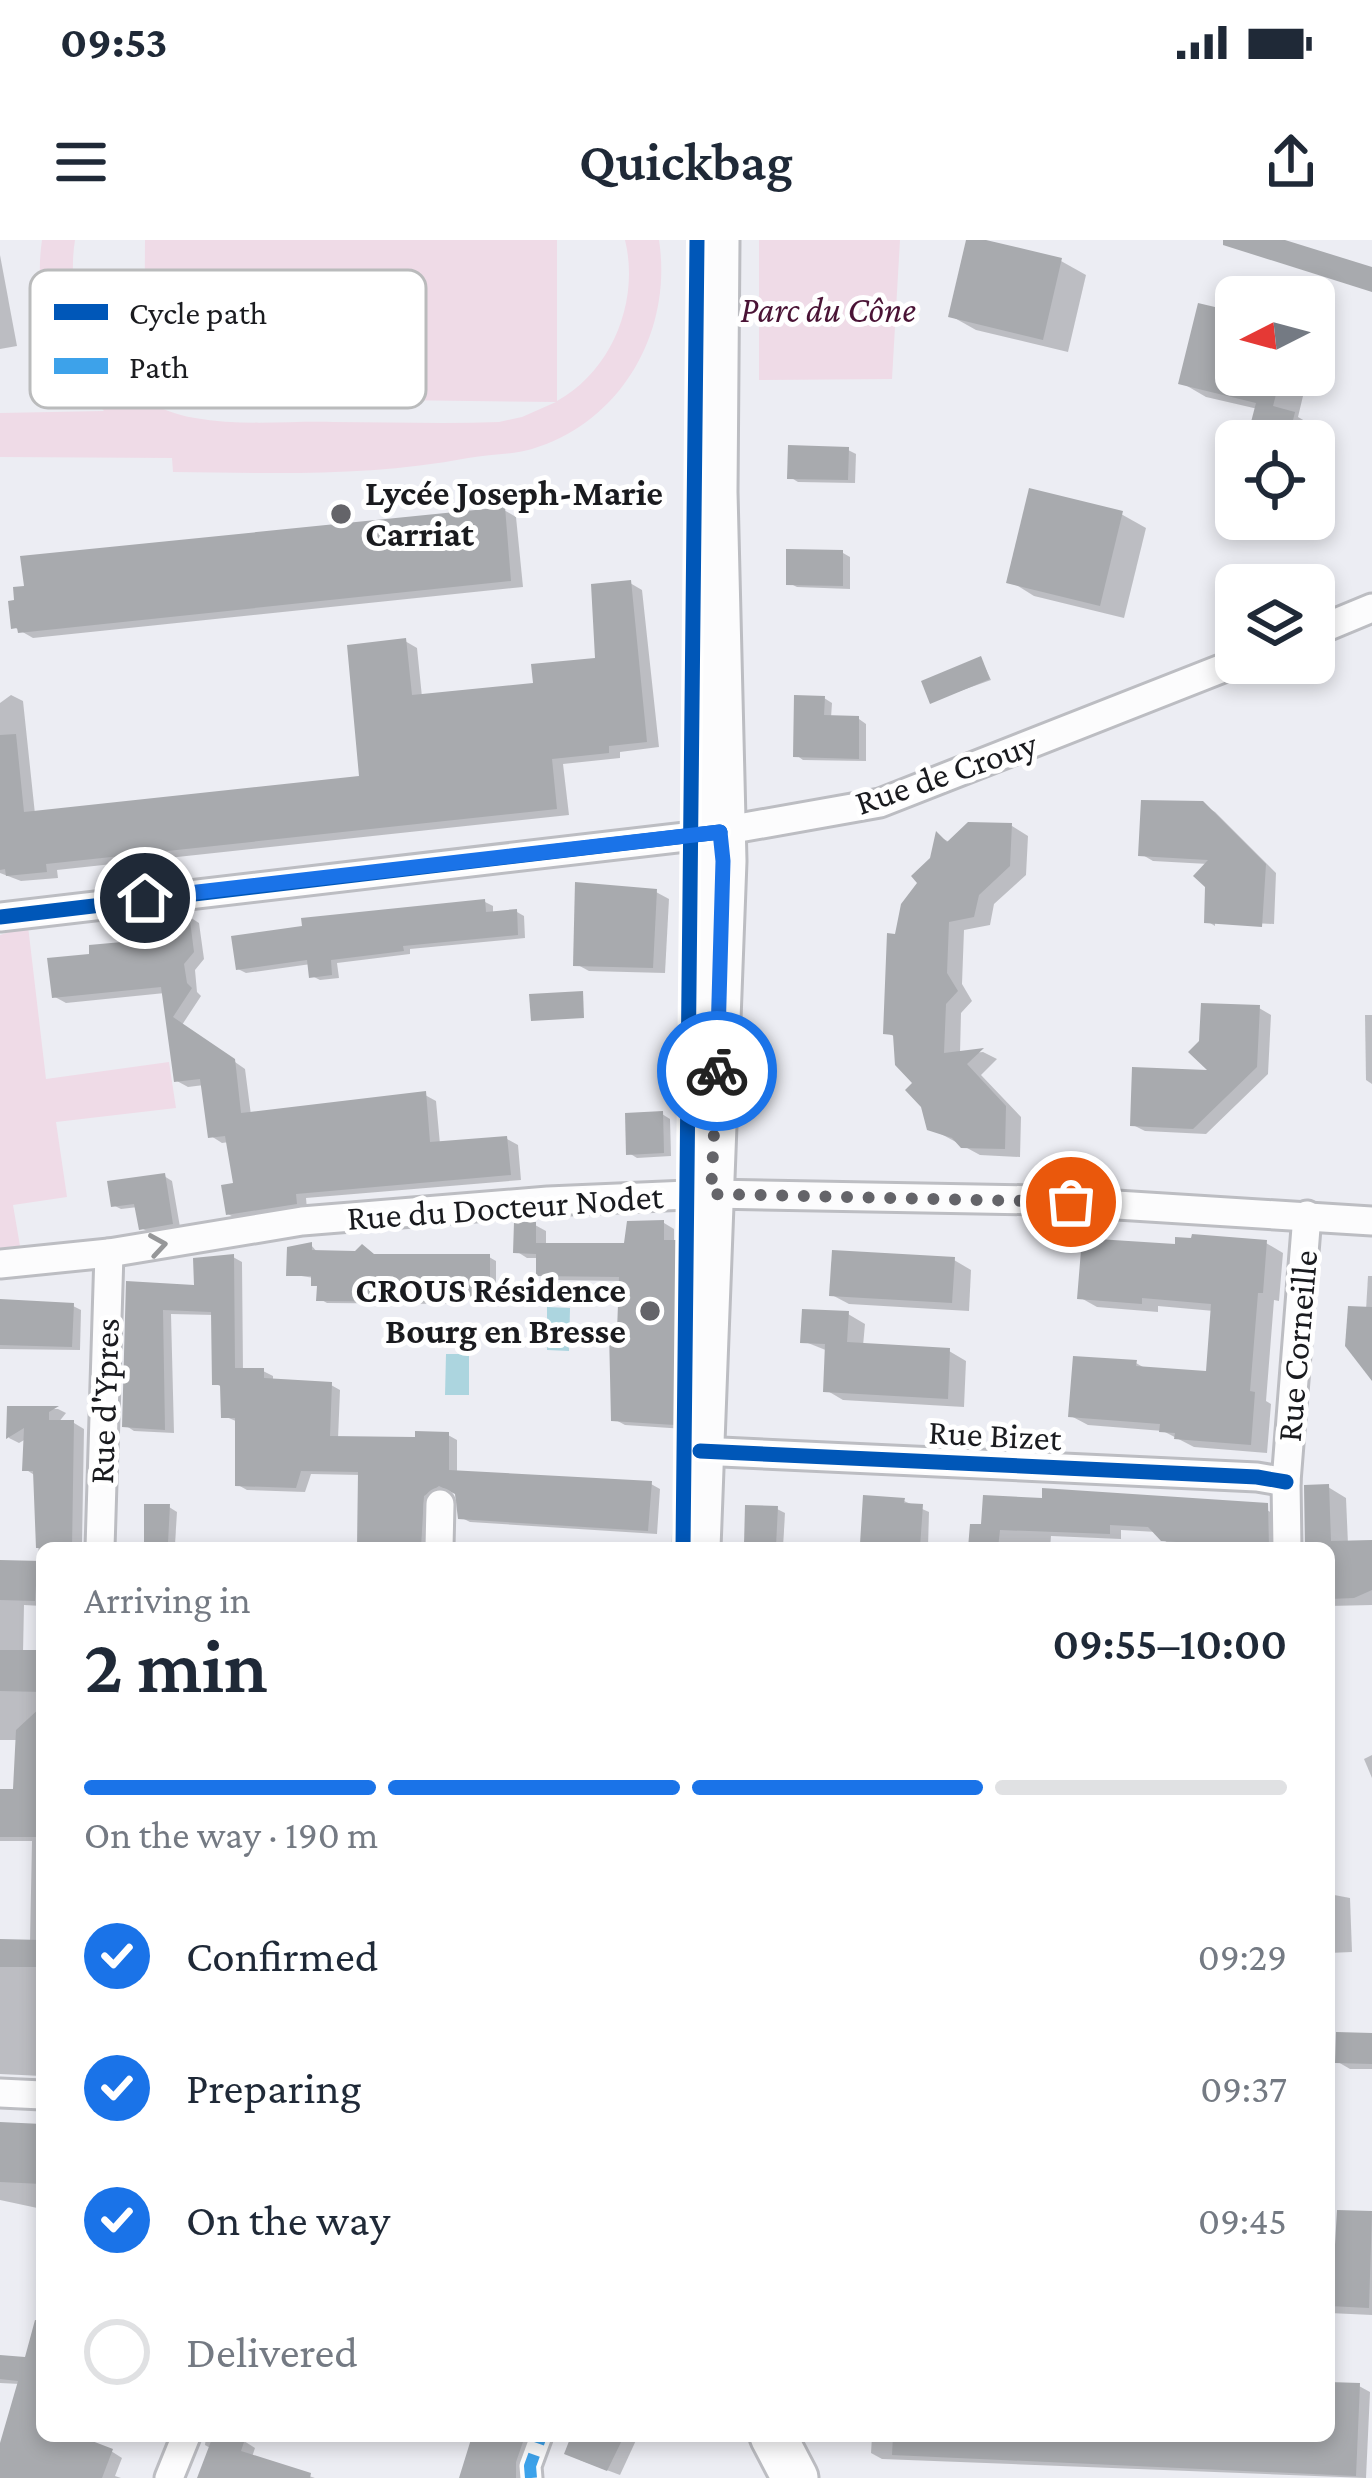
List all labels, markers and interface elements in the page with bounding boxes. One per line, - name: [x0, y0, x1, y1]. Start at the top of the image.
- text: 09:53: [60, 17, 167, 67]
- icon: menu: [48, 129, 114, 195]
- icon: share: [1258, 129, 1324, 195]
- text: Quickbag: [579, 132, 793, 192]
- legend: [30, 270, 426, 408]
- north arrow: [1215, 276, 1335, 396]
- map controls: [1215, 276, 1335, 684]
- park label: Parc du Cône: [740, 290, 916, 330]
- text: Cycle path: [129, 294, 267, 331]
- text: Path: [129, 348, 189, 385]
- button: locate: [1215, 420, 1335, 540]
- place label: Lycée Joseph-Marie Carriat: [365, 473, 663, 554]
- marker: Lycée Joseph-Marie Carriat: [328, 501, 354, 527]
- button: layers: [1215, 564, 1335, 684]
- street label: Rue de Crouy: [850, 723, 1042, 823]
- pin: [94, 847, 196, 949]
- icon: home: [112, 865, 178, 931]
- courier: [657, 1011, 777, 1131]
- icon: bike: [684, 1038, 750, 1104]
- pin: [1020, 1151, 1122, 1253]
- icon: bag: [1038, 1169, 1104, 1235]
- street label: Rue du Docteur Nodet: [346, 1176, 666, 1238]
- one-way arrow: [147, 1234, 167, 1259]
- street label: Rue Corneille: [1269, 1249, 1325, 1443]
- place label: CROUS Résidence Bourg en Bresse: [355, 1270, 626, 1351]
- marker: CROUS Résidence Bourg en Bresse: [637, 1298, 663, 1324]
- street label: Rue d'Ypres: [81, 1317, 127, 1485]
- street label: Rue Bizet: [927, 1412, 1064, 1459]
- text: Arriving in: [84, 1578, 251, 1621]
- text: 09:55–10:00: [1052, 1619, 1287, 1669]
- text: 2 min: [84, 1622, 268, 1709]
- text: On the way · 190 m: [84, 1813, 378, 1856]
- icon: check: [84, 1923, 150, 1989]
- text: Confirmed: [186, 1931, 378, 1981]
- text: 09:29: [1198, 1935, 1287, 1978]
- icon: check: [84, 2055, 150, 2121]
- text: Preparing: [186, 2063, 362, 2113]
- text: 09:37: [1200, 2067, 1287, 2110]
- icon: check: [84, 2187, 150, 2253]
- text: On the way: [186, 2195, 390, 2245]
- text: 09:45: [1198, 2199, 1287, 2242]
- text: Delivered: [186, 2327, 358, 2377]

